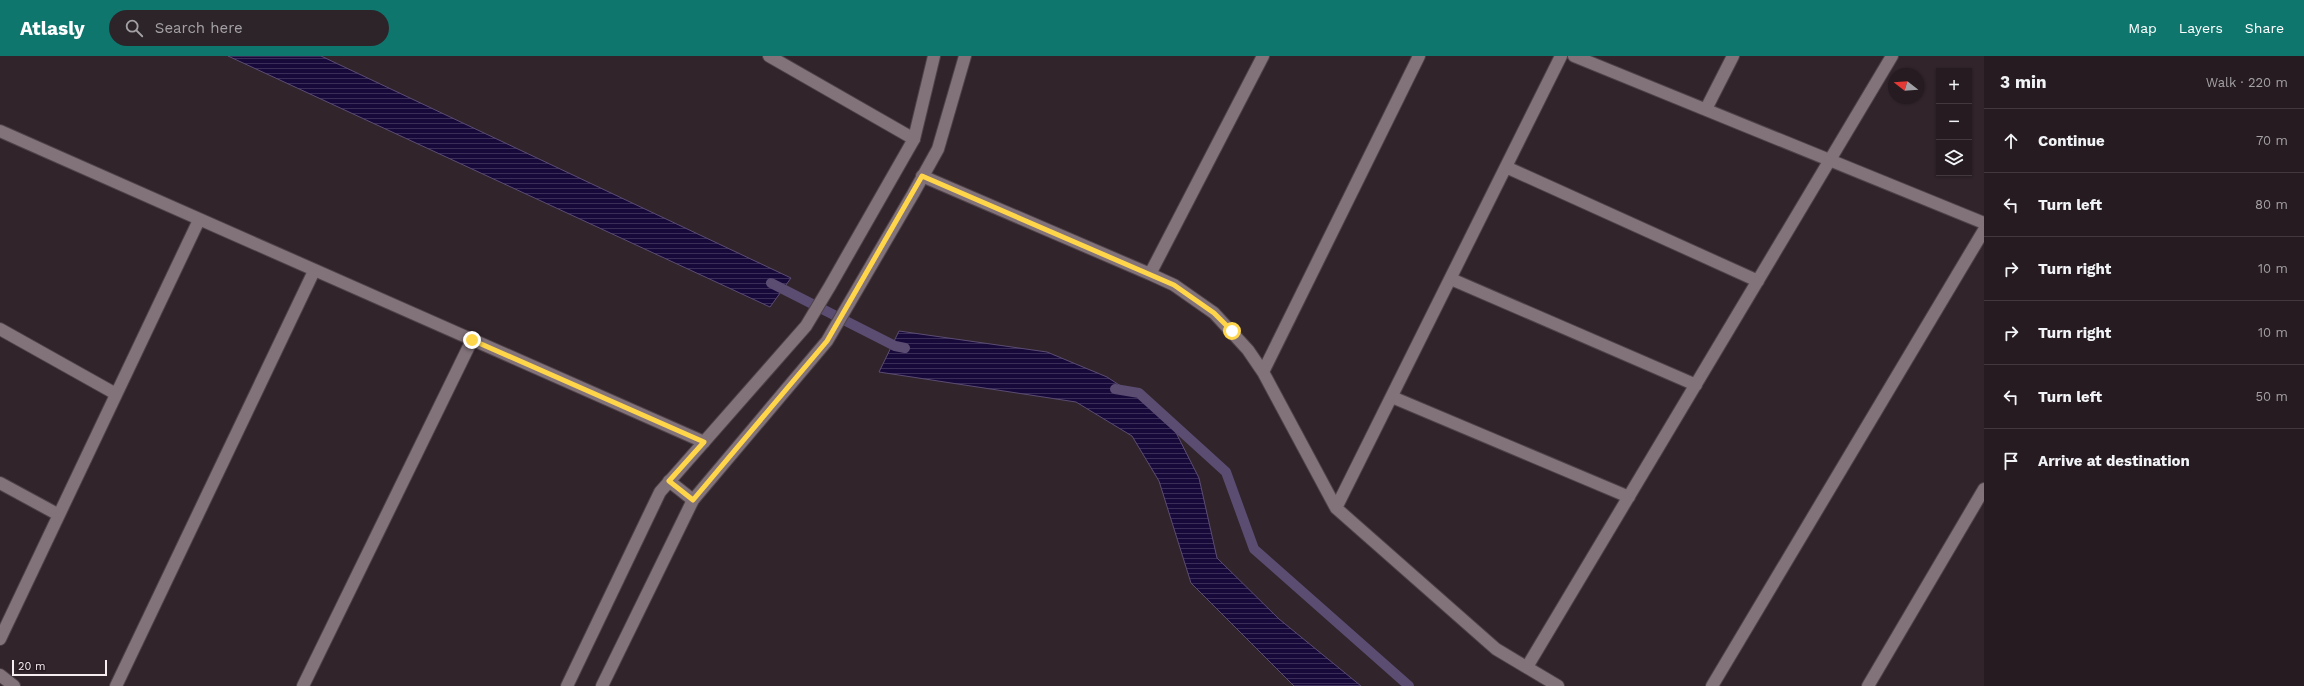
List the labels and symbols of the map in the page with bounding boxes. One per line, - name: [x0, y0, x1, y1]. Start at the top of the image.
- north arrow: [1888, 68, 1924, 104]
- route start: [1223, 322, 1241, 340]
- route end: [463, 331, 481, 349]
- scale bar: [12, 658, 107, 677]

